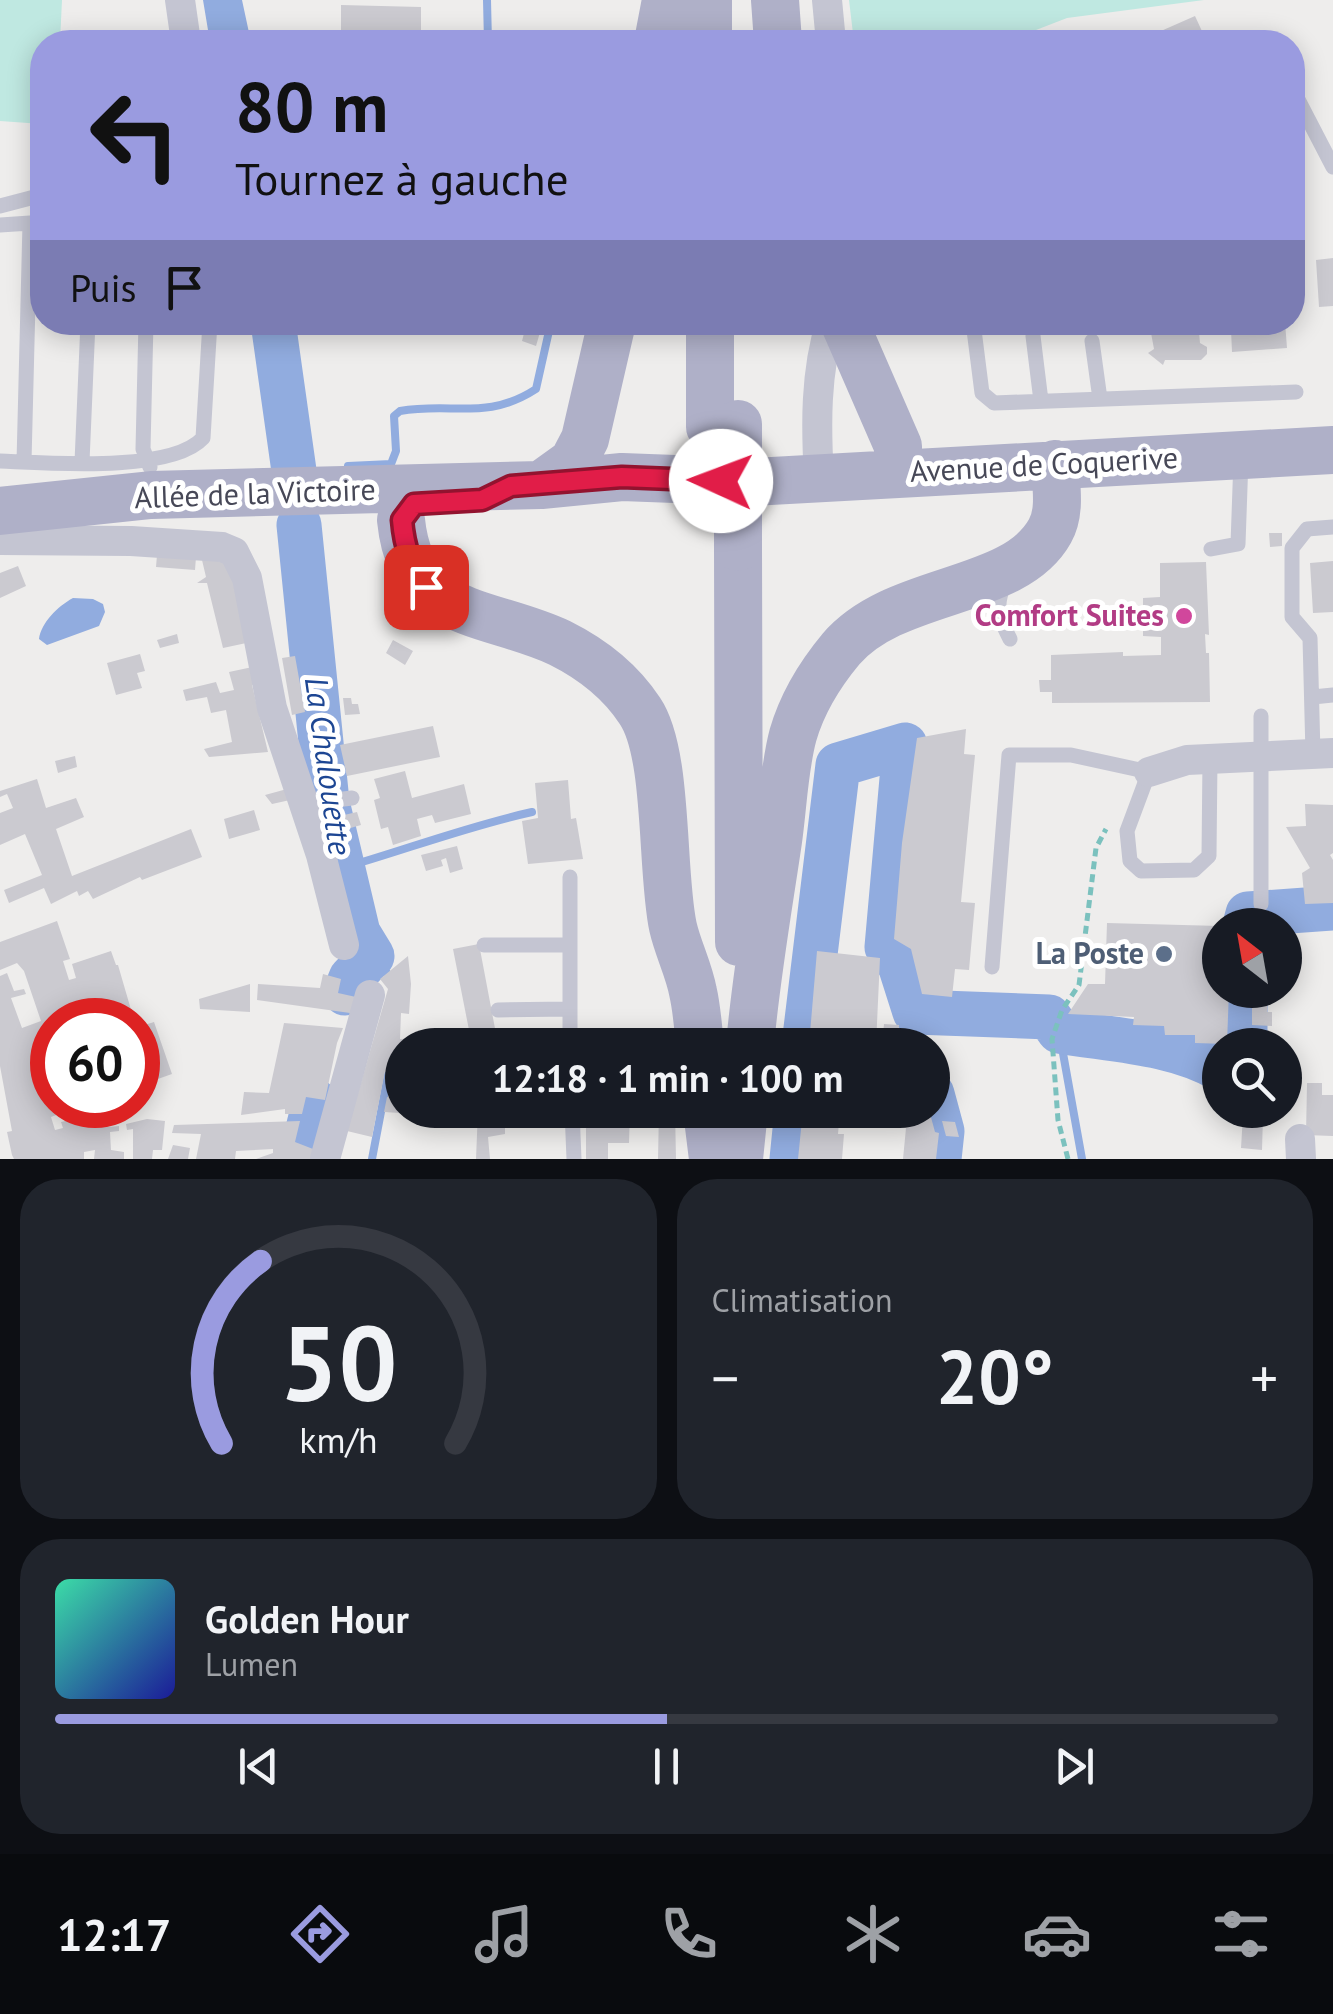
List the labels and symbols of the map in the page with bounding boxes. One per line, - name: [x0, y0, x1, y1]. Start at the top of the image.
- position arrow: [669, 429, 773, 533]
- street label: Avenue de Coquerive: [909, 437, 1179, 490]
- street label: Allée de la Victoire: [134, 469, 376, 516]
- pin: [384, 545, 469, 630]
- place label: Comfort Suites: [975, 595, 1164, 634]
- marker: Comfort Suites: [1173, 605, 1195, 627]
- water label: La Chalouette: [296, 674, 362, 858]
- north arrow: [1202, 908, 1302, 1008]
- place label: La Poste: [1036, 933, 1144, 972]
- marker: La Poste: [1153, 943, 1175, 965]
- speed limit sign: 60: [30, 998, 160, 1128]

